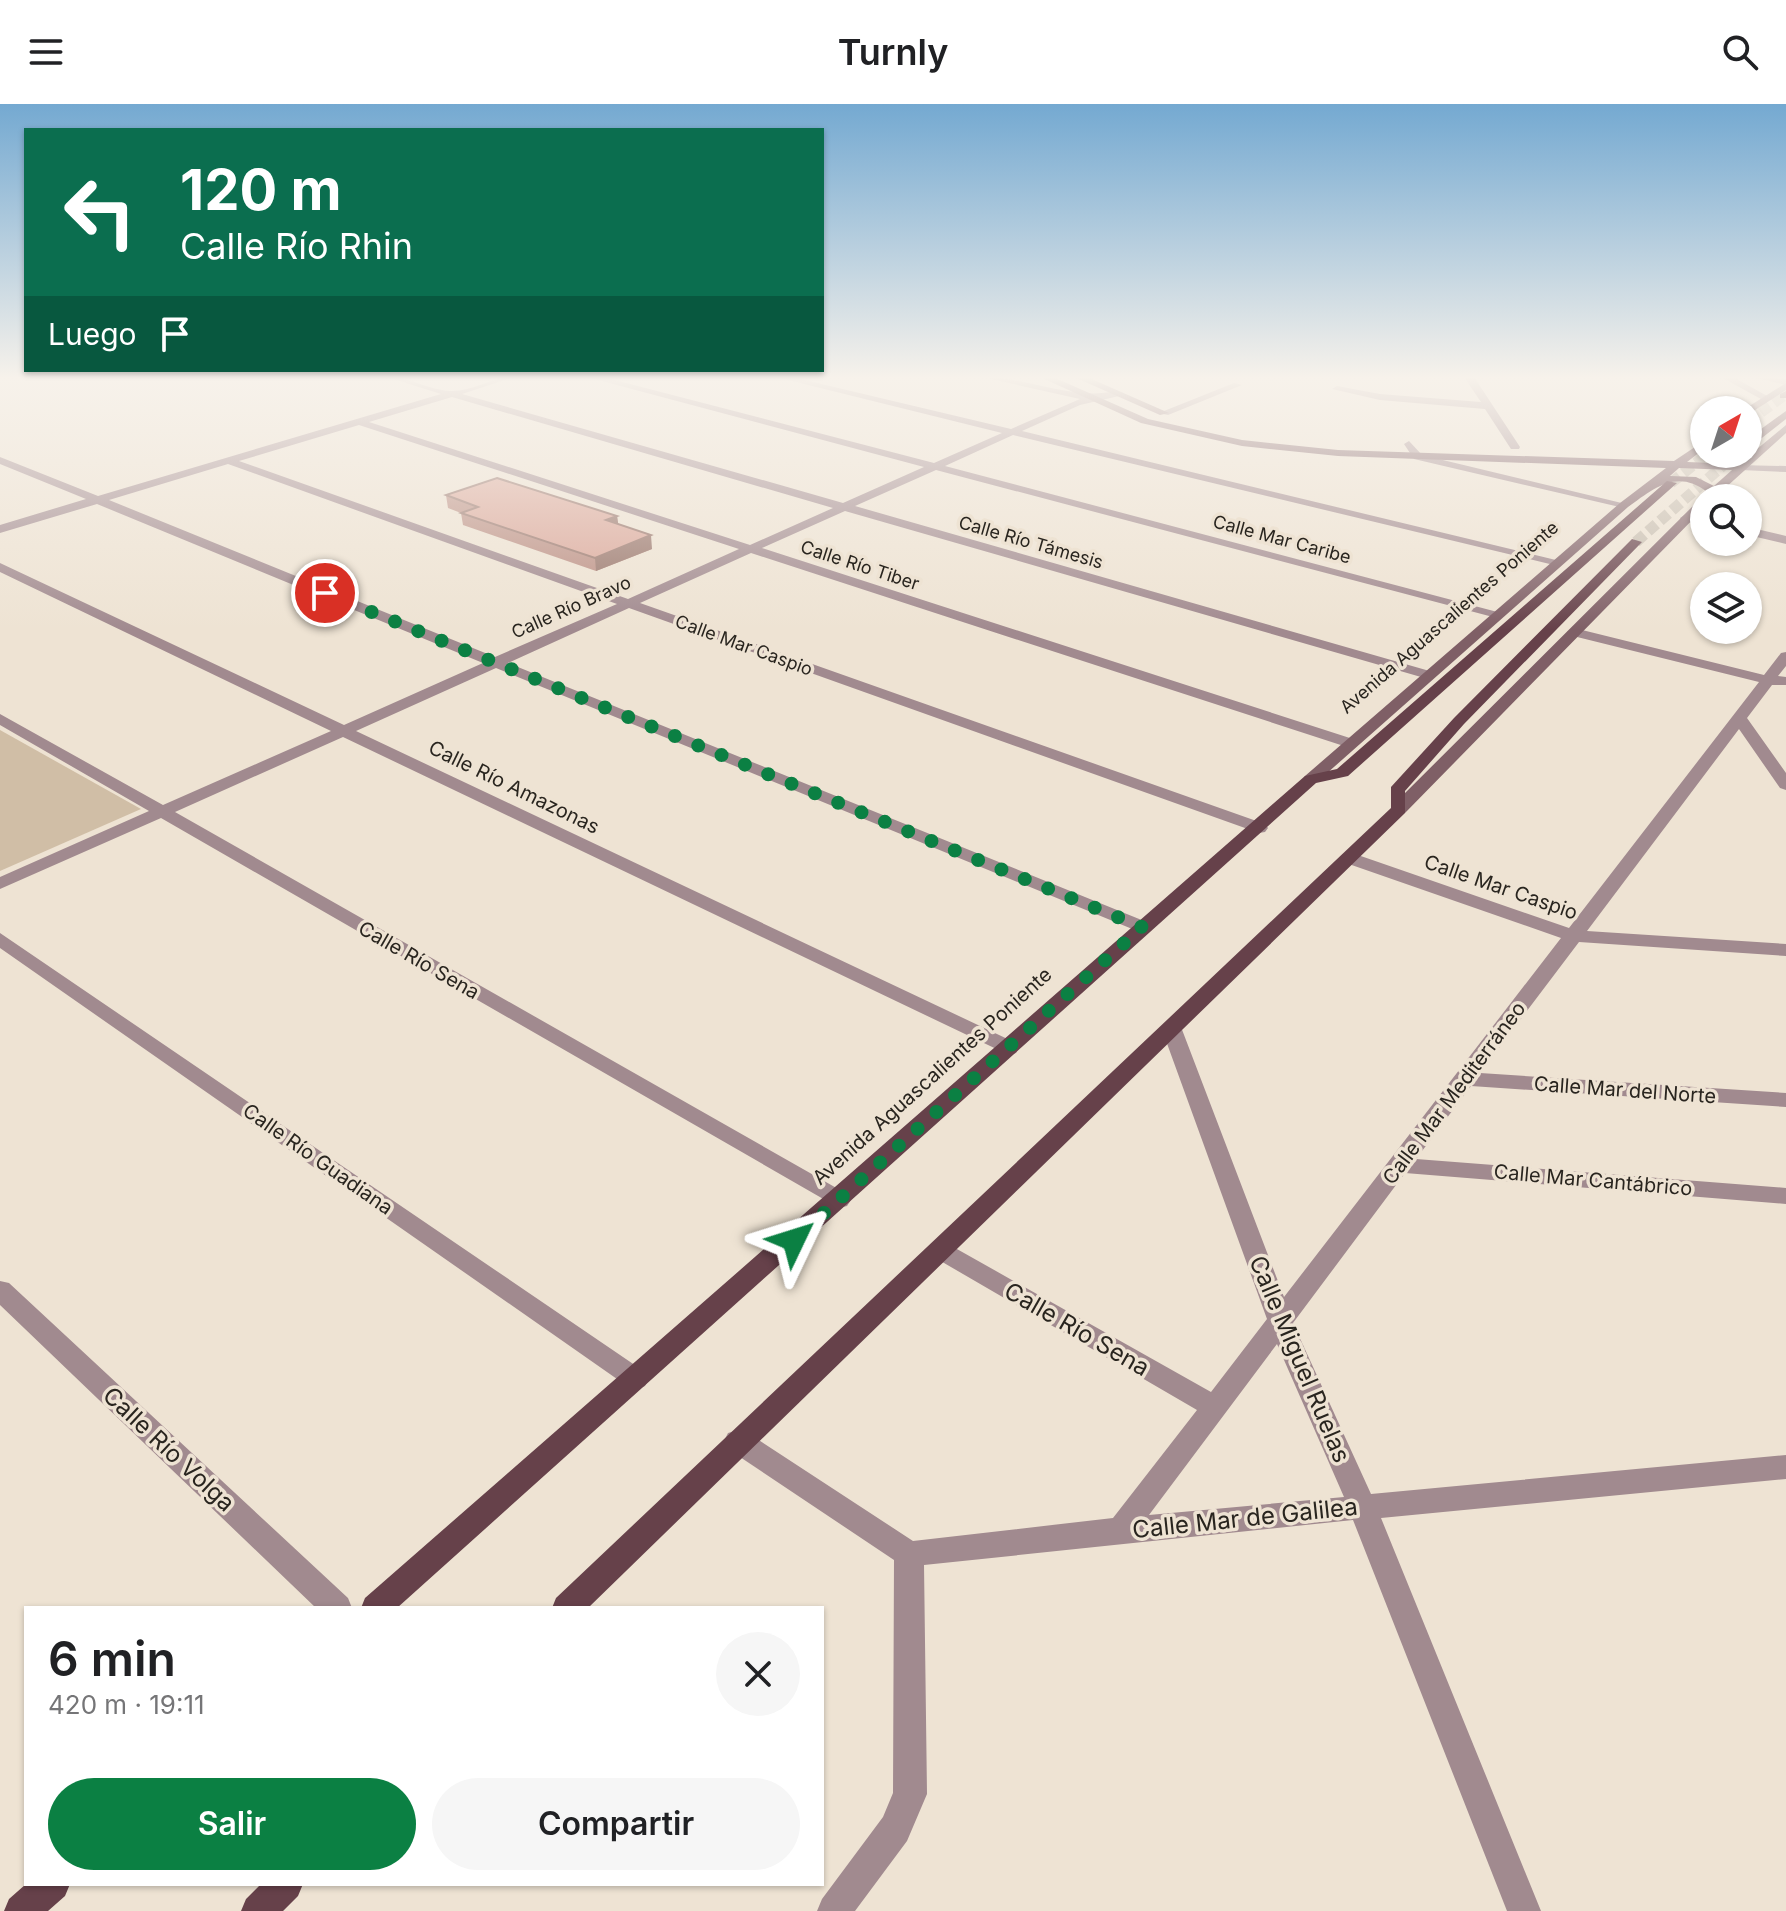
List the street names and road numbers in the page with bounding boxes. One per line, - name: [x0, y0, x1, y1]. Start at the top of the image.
- street label: Calle Mar Caribe: [1211, 510, 1353, 568]
- street label: Calle Río Támesis: [956, 511, 1106, 573]
- street label: Avenida Aguascalientes Poniente: [1336, 517, 1562, 717]
- street label: Calle Río Tiber: [798, 536, 922, 594]
- street label: Calle Río Bravo: [508, 571, 634, 643]
- street label: Calle Mar Caspio: [672, 610, 816, 680]
- street label: Calle Río Amazonas: [425, 735, 603, 839]
- street label: Calle Mar Caspio: [1421, 849, 1581, 925]
- street label: Calle Río Sena: [354, 916, 484, 1004]
- street label: Avenida Aguascalientes Poniente: [808, 962, 1056, 1190]
- street label: Calle Mar Mediterráneo: [1378, 997, 1530, 1189]
- street label: Calle Mar del Norte: [1533, 1072, 1717, 1108]
- street label: Calle Río Guadiana: [238, 1098, 398, 1220]
- street label: Calle Mar Cantábrico: [1493, 1159, 1693, 1201]
- street label: Calle Miguel Ruelas: [1243, 1251, 1357, 1467]
- street label: Calle Río Sena: [999, 1276, 1155, 1382]
- street label: Calle Río Volga: [97, 1381, 241, 1517]
- street label: Calle Mar de Galilea: [1131, 1492, 1359, 1544]

